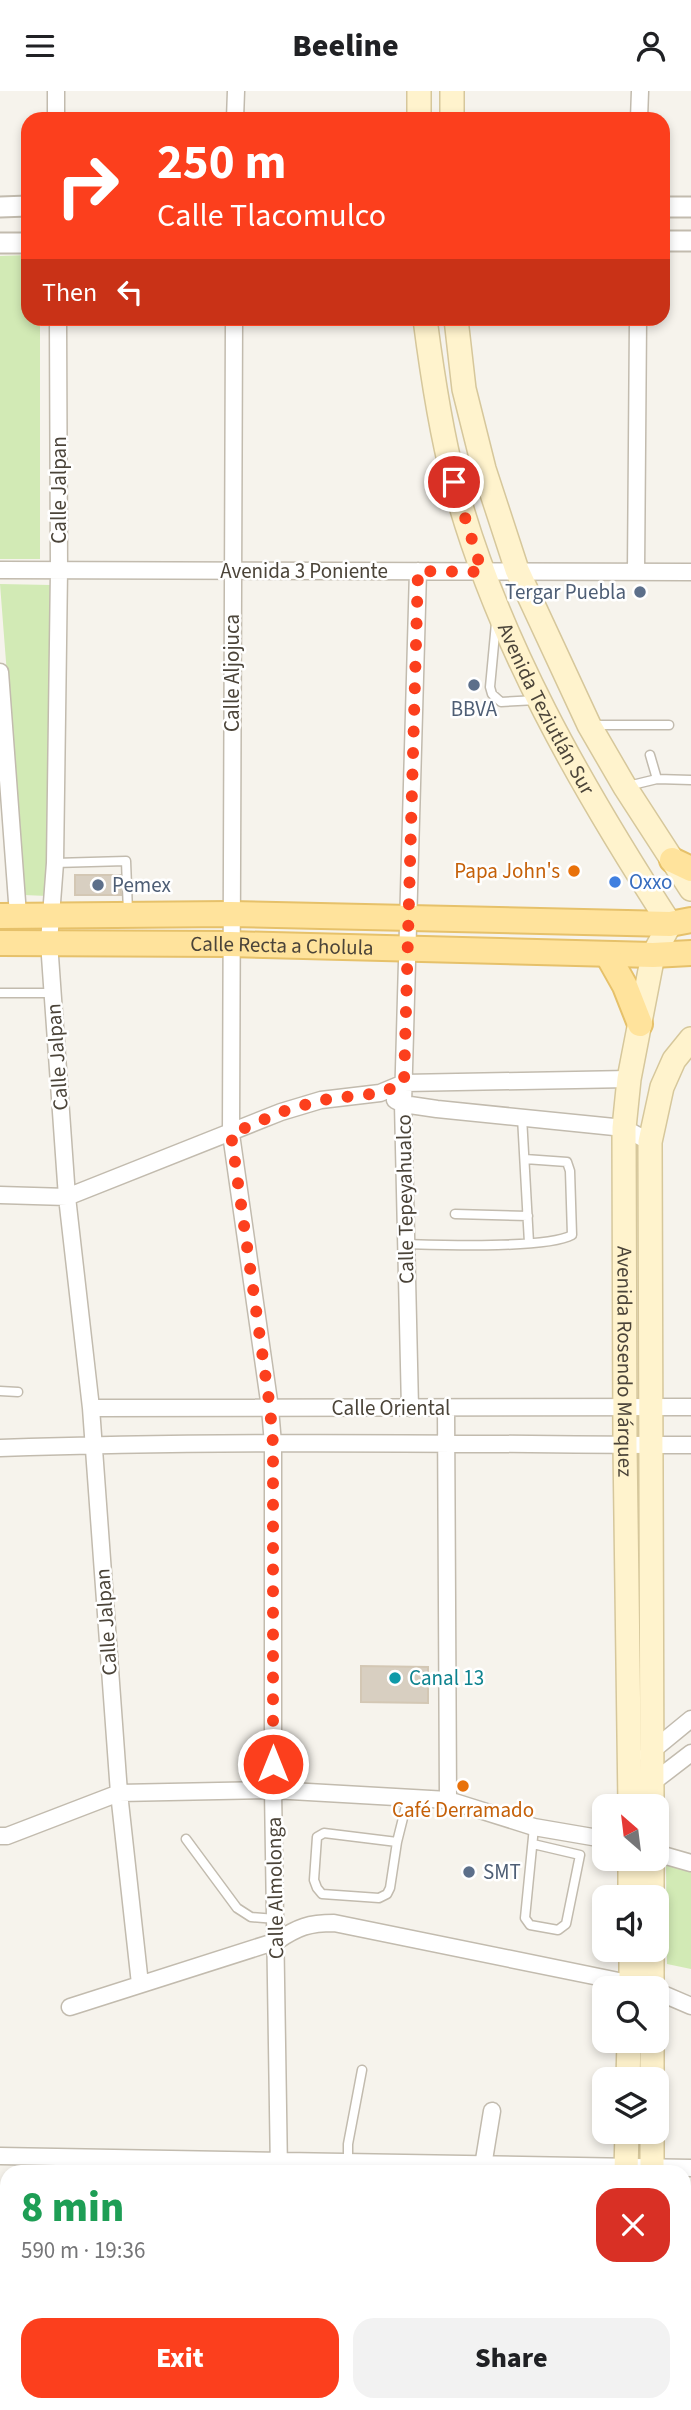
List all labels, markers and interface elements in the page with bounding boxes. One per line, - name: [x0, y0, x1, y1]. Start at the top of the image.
- text: Beeline: [292, 23, 399, 69]
- icon: menu: [21, 27, 59, 65]
- icon: person: [632, 27, 670, 65]
- text: 250 m: [157, 128, 286, 198]
- icon: right: [42, 140, 133, 231]
- text: Calle Tlacomulco: [157, 193, 386, 239]
- icon: left: [111, 273, 149, 311]
- text: Then: [42, 274, 97, 311]
- street label: Calle Jalpan: [44, 436, 74, 544]
- pin: [424, 452, 484, 512]
- icon: arrive: [435, 463, 473, 501]
- street label: Avenida 3 Poniente: [220, 556, 388, 586]
- place label: Tergar Puebla: [505, 577, 626, 607]
- marker: Tergar Puebla: [632, 584, 648, 600]
- street label: Calle Aljojuca: [217, 614, 247, 732]
- street label: Avenida Teziutlán Sur: [490, 618, 603, 801]
- marker: BBVA: [466, 677, 482, 693]
- place label: BBVA: [451, 694, 498, 724]
- place label: Papa John's: [454, 856, 560, 886]
- marker: Papa John's: [566, 863, 582, 879]
- place label: Oxxo: [629, 867, 672, 897]
- place label: Pemex: [112, 870, 171, 900]
- marker: Oxxo: [607, 874, 623, 890]
- marker: Pemex: [90, 877, 106, 893]
- street label: Calle Recta a Cholula: [190, 929, 374, 963]
- street label: Calle Jalpan: [38, 1002, 76, 1112]
- street label: Calle Tepeyahualco: [389, 1114, 421, 1284]
- street label: Avenida Rosendo Márquez: [609, 1246, 640, 1477]
- street label: Calle Oriental: [332, 1393, 450, 1423]
- street label: Calle Jalpan: [87, 1567, 125, 1677]
- place label: Canal 13: [409, 1663, 484, 1693]
- marker: Canal 13: [387, 1670, 403, 1686]
- position arrow: [236, 1727, 310, 1801]
- marker: Café Derramado: [455, 1778, 471, 1794]
- north arrow: [592, 1794, 668, 1871]
- map controls: [592, 1794, 669, 2144]
- place label: Café Derramado: [392, 1795, 534, 1825]
- street label: Calle Almolonga: [259, 1816, 291, 1960]
- place label: SMT: [483, 1857, 521, 1887]
- marker: SMT: [461, 1864, 477, 1880]
- button: sound: [592, 1885, 669, 1962]
- button: search: [592, 1976, 669, 2053]
- button: layers: [592, 2067, 669, 2144]
- text: 8 min: [21, 2178, 124, 2238]
- button: close: [596, 2188, 670, 2262]
- text: 590 m · 19:36: [21, 2234, 145, 2267]
- button: Exit: [21, 2318, 339, 2398]
- button: Share: [353, 2318, 670, 2398]

